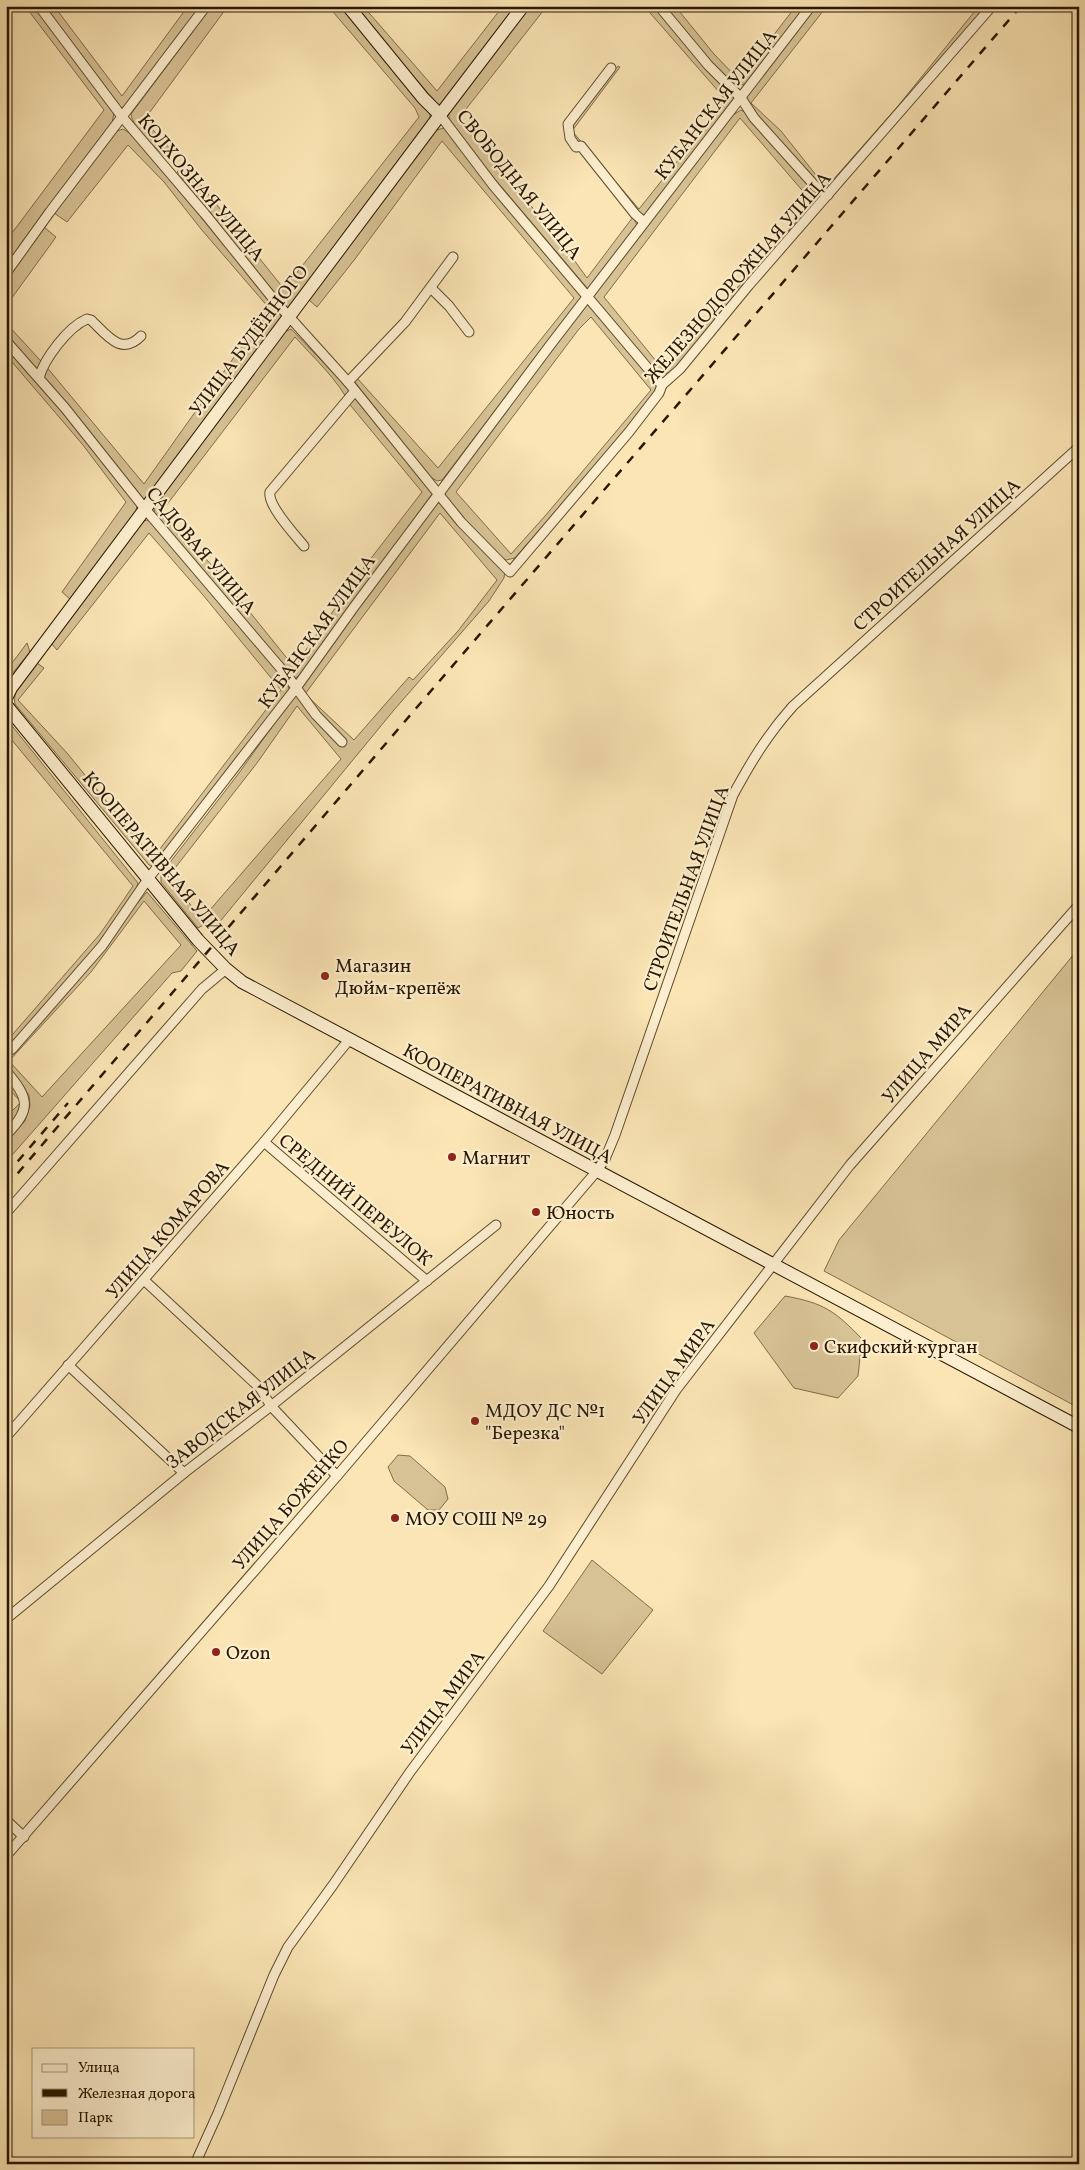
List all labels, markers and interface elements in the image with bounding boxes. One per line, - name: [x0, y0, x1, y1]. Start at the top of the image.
- street label: КУБАНСКАЯ УЛИЦА: [650, 25, 784, 186]
- street label: СВОБОДНАЯ УЛИЦА: [450, 105, 587, 266]
- street label: КОЛХОЗНАЯ УЛИЦА: [131, 109, 270, 268]
- street label: ЖЕЛЕЗНОДОРОЖНАЯ УЛИЦА: [639, 167, 838, 390]
- street label: УЛИЦА БУДЁННОГО: [184, 260, 315, 422]
- street label: СТРОИТЕЛЬНАЯ УЛИЦА: [848, 473, 1027, 638]
- street label: САДОВАЯ УЛИЦА: [139, 482, 262, 621]
- street label: КУБАНСКАЯ УЛИЦА: [253, 550, 382, 714]
- street label: КООПЕРАТИВНАЯ УЛИЦА: [75, 766, 246, 962]
- street label: СТРОИТЕЛЬНАЯ УЛИЦА: [637, 782, 736, 995]
- place label: Магазин Дюйм-крепёж: [335, 954, 461, 1002]
- marker: Магазин Дюйм-крепёж: [319, 970, 331, 982]
- street label: УЛИЦА МИРА: [877, 999, 978, 1110]
- street label: КООПЕРАТИВНАЯ УЛИЦА: [398, 1038, 616, 1171]
- street label: СРЕДНИЙ ПЕРЕУЛОК: [272, 1128, 437, 1273]
- place label: Магнит: [462, 1146, 530, 1172]
- marker: Магнит: [446, 1151, 458, 1163]
- street label: УЛИЦА КОМАРОВА: [101, 1155, 236, 1305]
- place label: Юность: [546, 1201, 615, 1227]
- marker: Юность: [530, 1206, 542, 1218]
- street label: УЛИЦА МИРА: [627, 1314, 722, 1430]
- place label: Скифский курган: [824, 1335, 978, 1361]
- marker: Скифский курган: [808, 1340, 820, 1352]
- street label: ЗАВОДСКАЯ УЛИЦА: [161, 1343, 321, 1476]
- place label: МДОУ ДС №1 "Березка": [485, 1399, 605, 1447]
- marker: МДОУ ДС №1 "Березка": [469, 1415, 481, 1427]
- street label: УЛИЦА БОЖЕНКО: [227, 1434, 356, 1576]
- place label: МОУ СОШ № 29: [405, 1507, 547, 1533]
- marker: МОУ СОШ № 29: [389, 1512, 401, 1524]
- place label: Ozon: [226, 1641, 271, 1667]
- street label: УЛИЦА МИРА: [396, 1645, 492, 1761]
- marker: Ozon: [210, 1646, 222, 1658]
- legend: [32, 2048, 195, 2138]
- text: Улица: [78, 2058, 120, 2079]
- text: Железная дорога: [78, 2084, 195, 2105]
- text: Парк: [78, 2108, 113, 2129]

